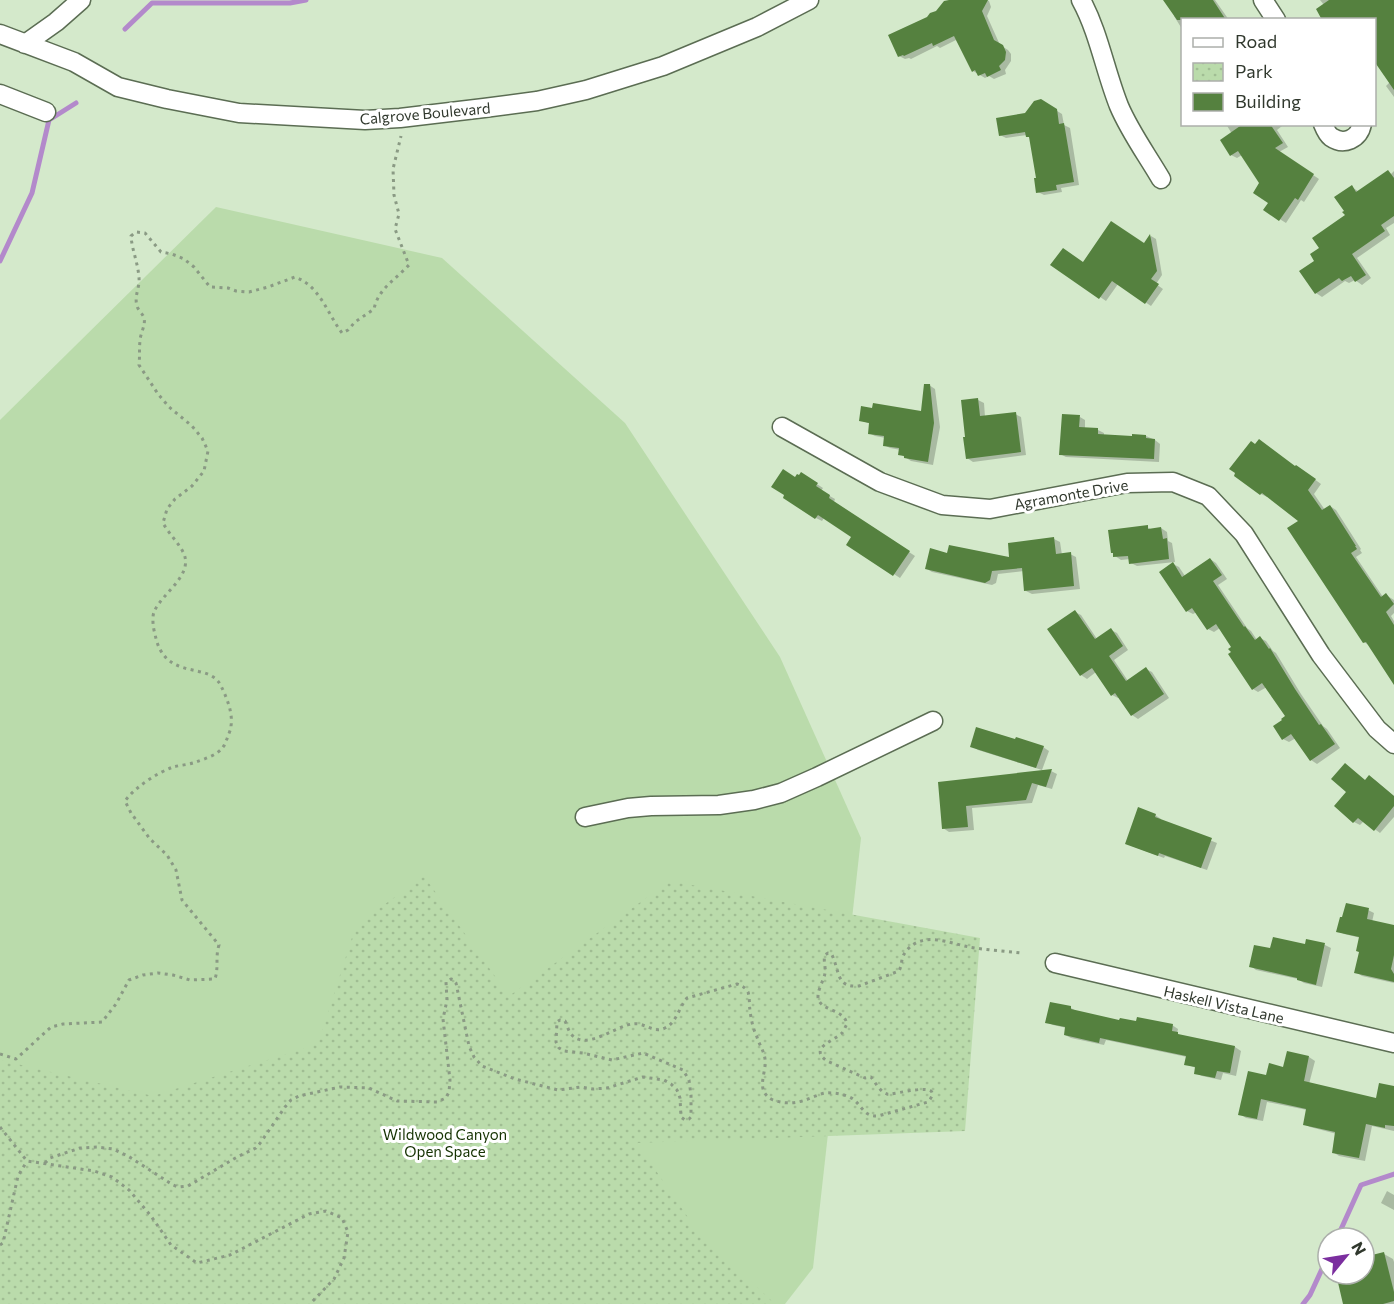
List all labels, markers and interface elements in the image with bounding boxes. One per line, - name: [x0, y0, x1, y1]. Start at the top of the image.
- legend: [1181, 18, 1376, 126]
- text: Road: [1235, 30, 1277, 52]
- text: Park: [1235, 60, 1273, 82]
- text: Building: [1235, 90, 1301, 112]
- street label: Calgrove Boulevard: [359, 98, 491, 128]
- street label: Agramonte Drive: [1013, 475, 1130, 513]
- street label: Haskell Vista Lane: [1162, 981, 1286, 1027]
- park label: Wildwood Canyon Open Space: [383, 1125, 507, 1160]
- north arrow: [1316, 1226, 1376, 1286]
- text: N: [1348, 1238, 1371, 1258]

